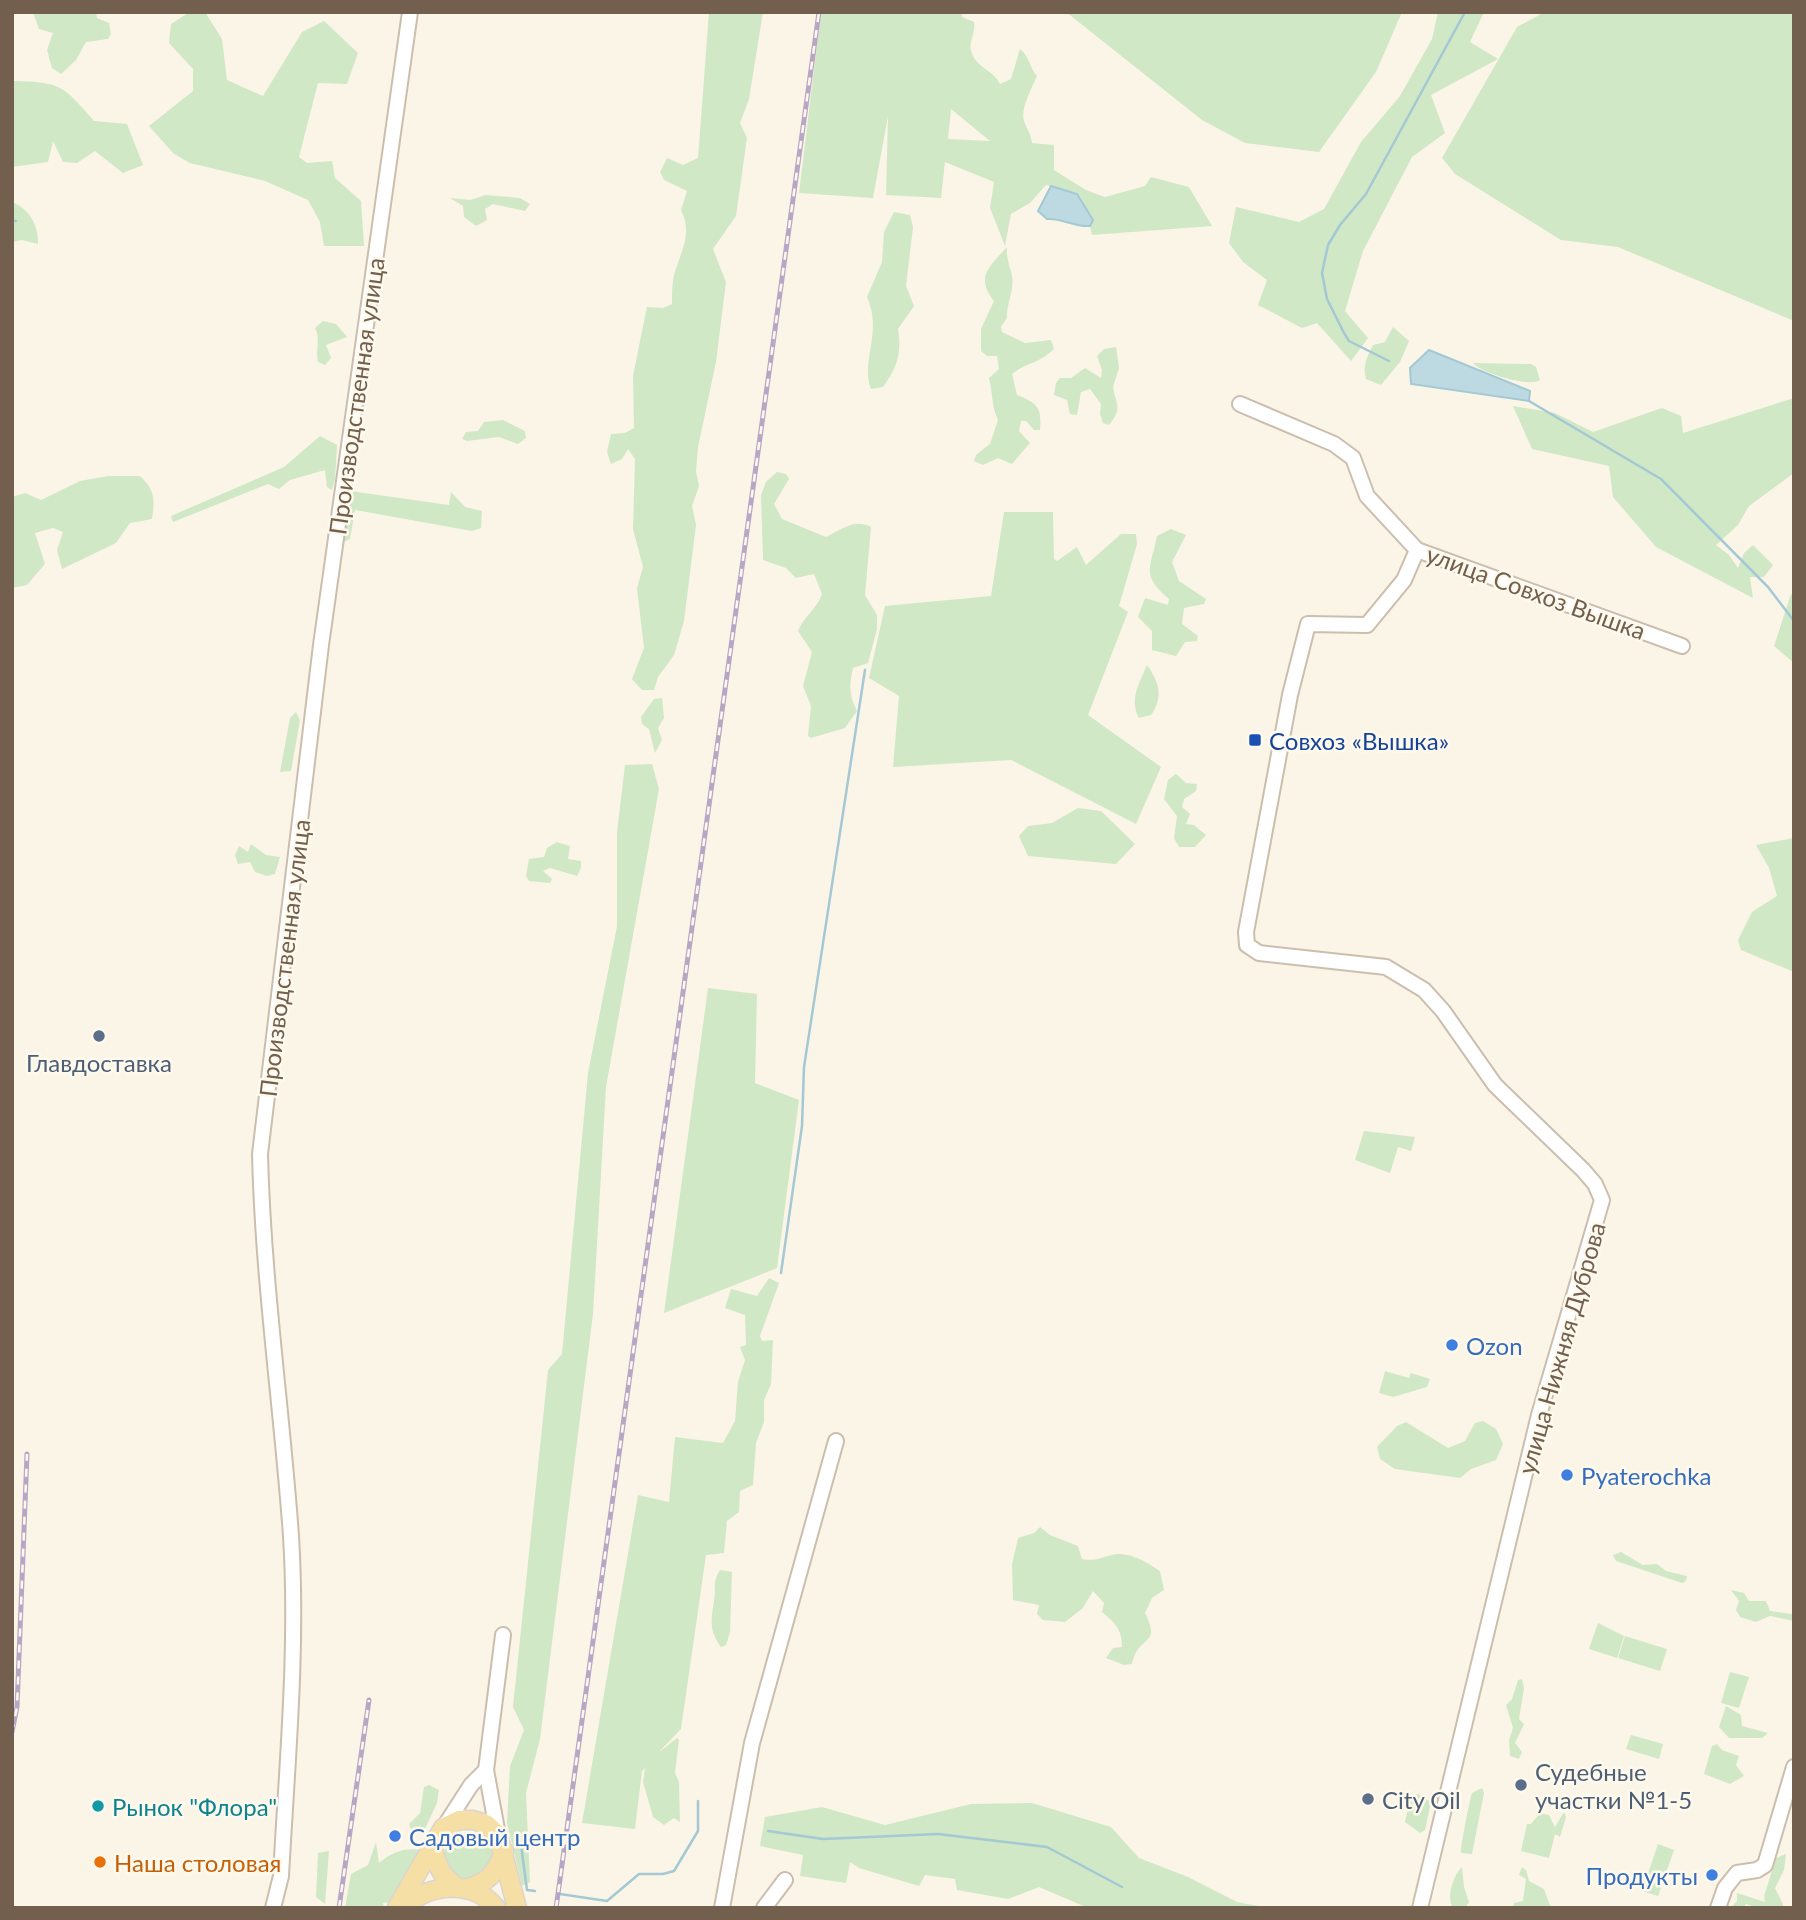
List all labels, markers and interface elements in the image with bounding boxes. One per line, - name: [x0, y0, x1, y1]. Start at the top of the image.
- street label: Производственная улица: [322, 256, 390, 536]
- street label: улица Совхоз Вышка: [1422, 539, 1650, 645]
- place label: Совхоз «Вышка»: [1269, 726, 1449, 755]
- marker: Совхоз «Вышка»: [1247, 732, 1263, 748]
- street label: Производственная улица: [253, 818, 315, 1098]
- marker: Главдоставка: [91, 1028, 107, 1044]
- place label: Главдоставка: [26, 1048, 172, 1077]
- street label: улица Нижняя Дуброва: [1511, 1219, 1611, 1477]
- place label: Ozon: [1466, 1331, 1523, 1360]
- marker: Ozon: [1444, 1337, 1460, 1353]
- place label: Pyaterochka: [1581, 1461, 1711, 1490]
- marker: Pyaterochka: [1559, 1467, 1575, 1483]
- place label: Судебные участки №1-5: [1535, 1757, 1692, 1814]
- marker: Судебные участки №1-5: [1513, 1777, 1529, 1793]
- place label: City Oil: [1382, 1785, 1461, 1814]
- marker: City Oil: [1360, 1791, 1376, 1807]
- place label: Рынок "Флора": [112, 1792, 277, 1821]
- marker: Рынок "Флора": [90, 1798, 106, 1814]
- place label: Садовый центр: [409, 1822, 580, 1851]
- marker: Садовый центр: [387, 1828, 403, 1844]
- place label: Наша столовая: [114, 1848, 281, 1877]
- marker: Наша столовая: [92, 1854, 108, 1870]
- place label: Продукты: [1585, 1861, 1698, 1890]
- marker: Продукты: [1704, 1867, 1720, 1883]

